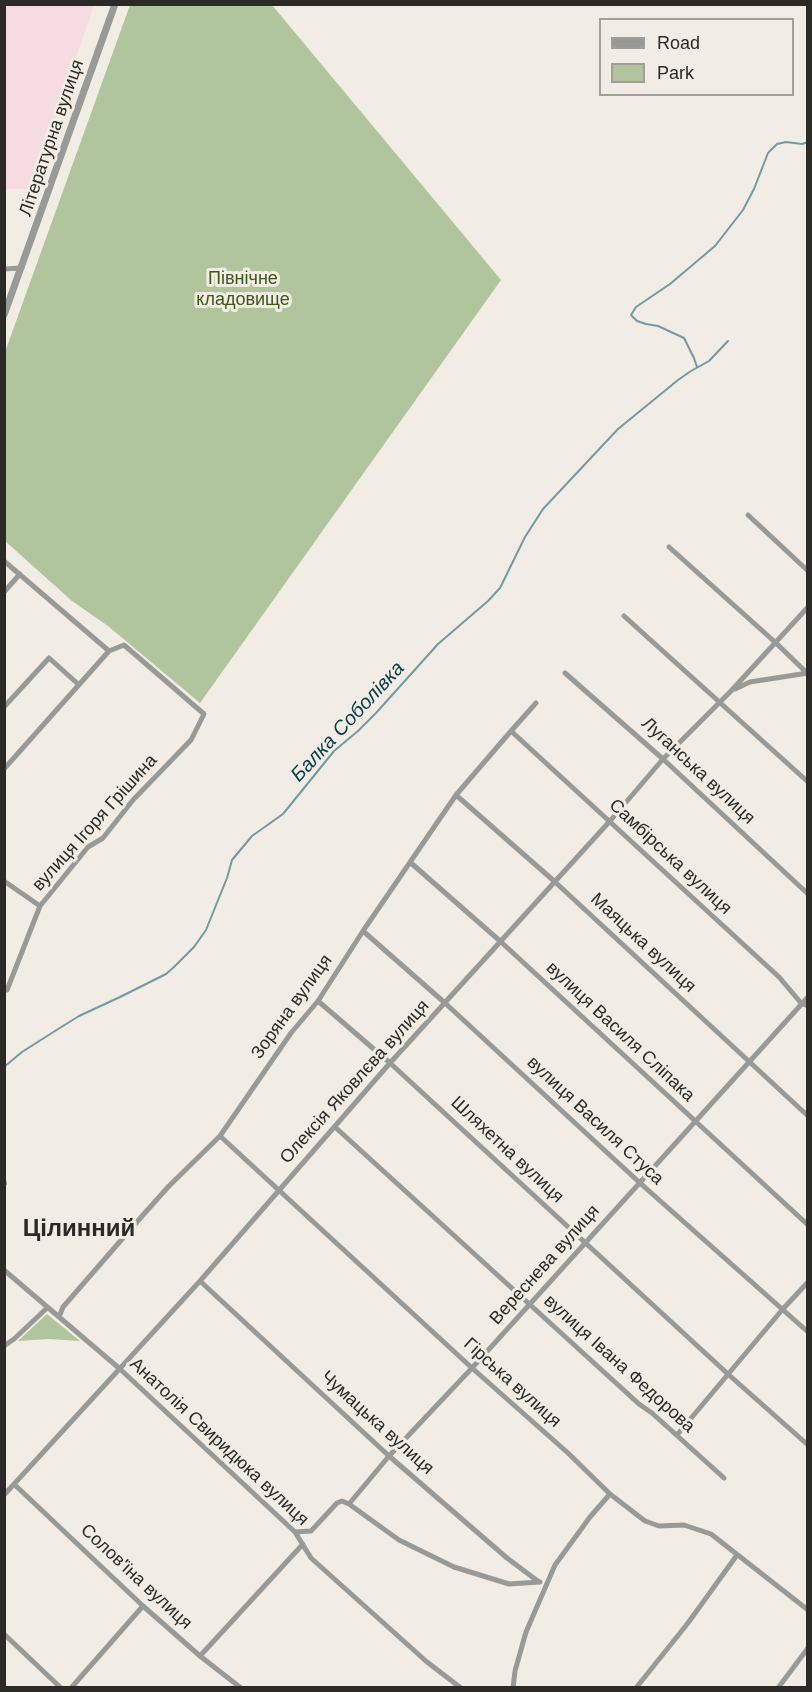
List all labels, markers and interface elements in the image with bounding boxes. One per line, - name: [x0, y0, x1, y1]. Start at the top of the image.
- legend: [599, 18, 794, 96]
- text: Road: [657, 33, 700, 53]
- street label: Літературна вулиця: [15, 57, 89, 219]
- text: Park: [657, 63, 694, 83]
- park label: Північне кладовище: [196, 268, 290, 310]
- water label: Балка Соболівка: [286, 657, 410, 787]
- street label: Луганська вулиця: [637, 713, 759, 829]
- street label: вулиця Ігоря Грішина: [28, 750, 162, 896]
- street label: Самбірська вулиця: [604, 795, 736, 919]
- street label: Маяцька вулиця: [586, 889, 700, 997]
- street label: Зоряна вулиця: [247, 951, 337, 1063]
- street label: вулиця Василя Сліпака: [541, 958, 699, 1106]
- street label: Олексія Яковлєва вулиця: [276, 996, 434, 1168]
- street label: вулиця Василя Стуса: [522, 1052, 668, 1190]
- street label: Шляхетна вулиця: [446, 1092, 568, 1208]
- street label: Вереснева вулиця: [486, 1201, 604, 1329]
- district label: Цілинний: [23, 1215, 135, 1243]
- street label: вулиця Івана Федорова: [539, 1290, 699, 1438]
- street label: Гірська вулиця: [459, 1334, 565, 1432]
- street label: Анатолія Свиридюка вулиця: [125, 1353, 313, 1531]
- street label: Чумацька вулиця: [316, 1367, 438, 1479]
- street label: Солов'їна вулиця: [76, 1520, 196, 1634]

